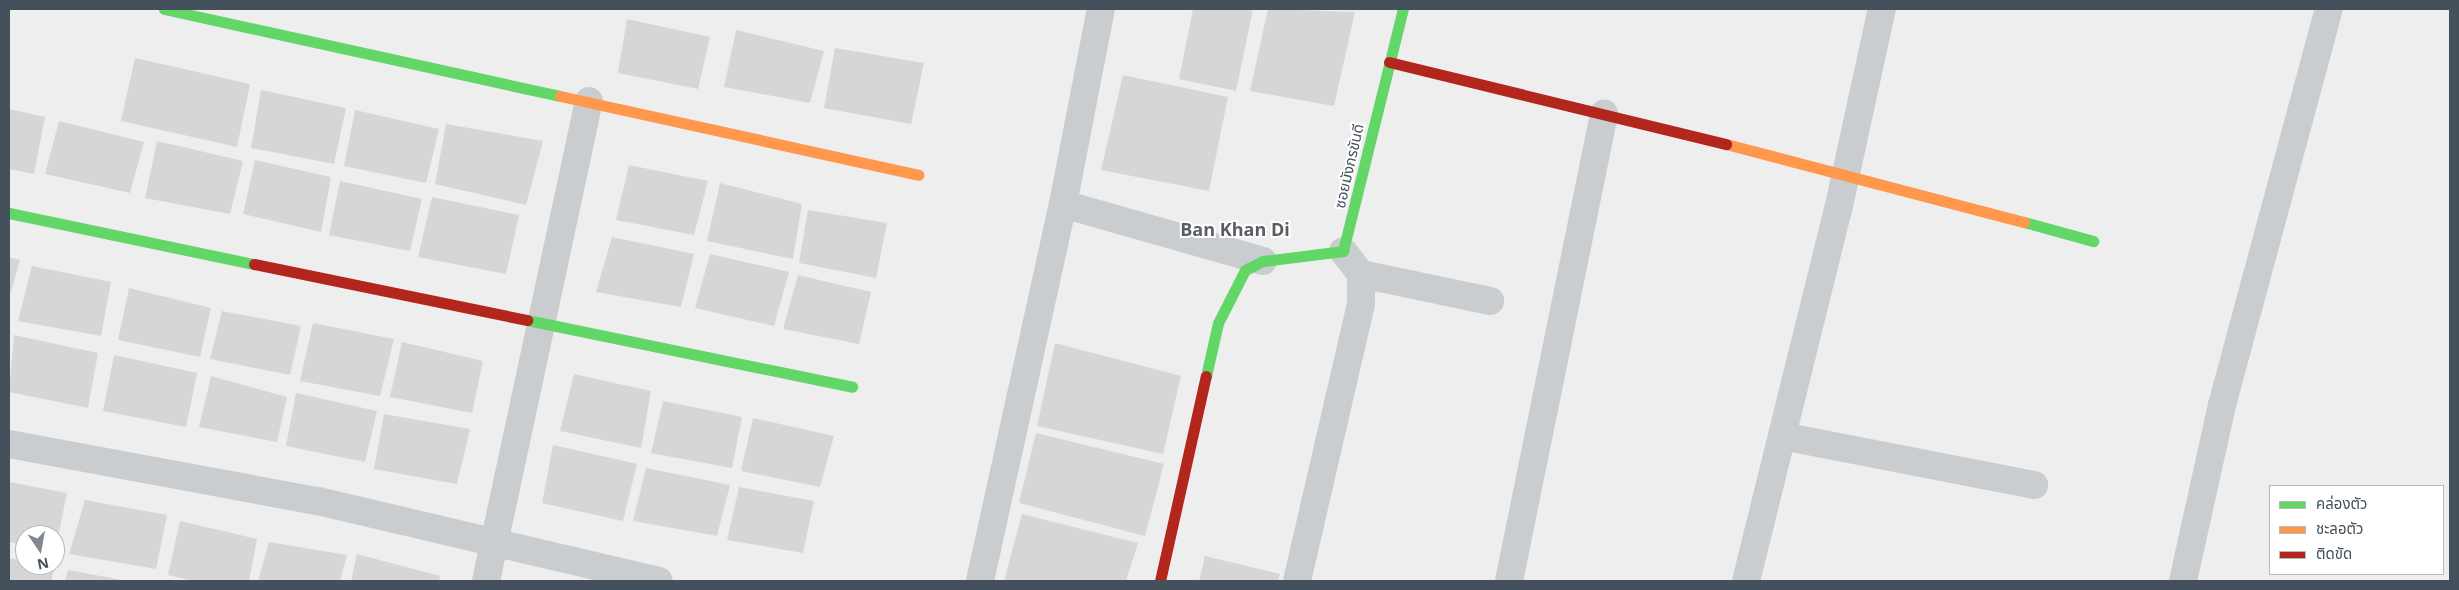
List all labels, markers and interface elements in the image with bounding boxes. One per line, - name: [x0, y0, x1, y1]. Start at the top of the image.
- street label: ซอยมังกรขันดี: [1331, 122, 1367, 210]
- district label: Ban Khan Di: [1180, 218, 1290, 240]
- legend: [2269, 485, 2444, 575]
- text: คล่องตัว: [2316, 493, 2367, 513]
- text: ชะลอตัว: [2316, 518, 2363, 538]
- north arrow: [15, 525, 65, 575]
- text: ติดขัด: [2316, 543, 2352, 563]
- text: N: [35, 554, 51, 575]

